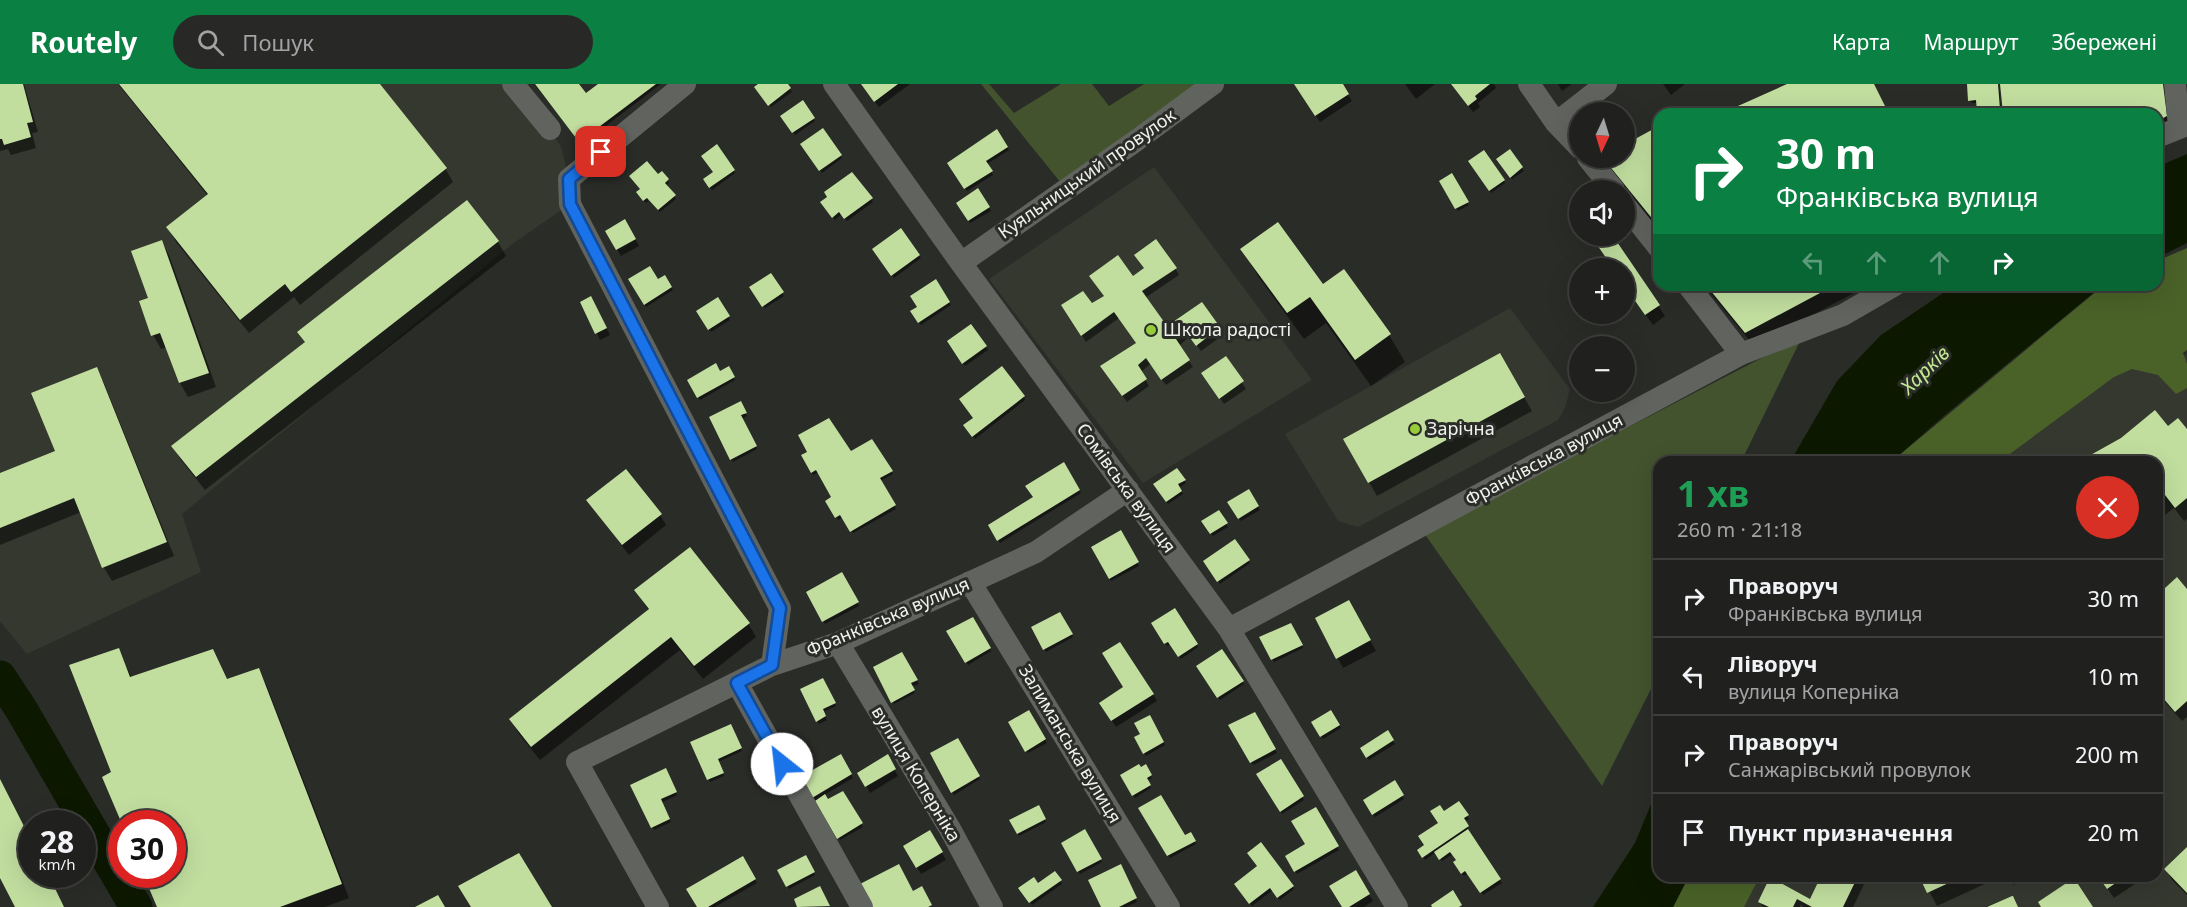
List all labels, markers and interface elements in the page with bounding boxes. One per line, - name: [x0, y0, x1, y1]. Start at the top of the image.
- search box: [173, 15, 593, 69]
- text: Routely: [30, 23, 137, 61]
- icon: search: [194, 26, 227, 59]
- text: Пошук: [242, 27, 314, 57]
- text: Карта: [1832, 28, 1891, 56]
- text: Маршрут: [1924, 28, 2018, 56]
- text: Збережені: [2051, 28, 2157, 56]
- street label: Куяльницький провулок: [993, 102, 1180, 244]
- north arrow: [1569, 102, 1635, 168]
- map controls: [1569, 102, 1635, 402]
- text: 30 m: [1776, 124, 1876, 181]
- pin: [575, 126, 626, 177]
- icon: right: [1677, 132, 1755, 210]
- icon: arrive: [584, 135, 617, 168]
- text: Франківська вулиця: [1776, 178, 2039, 215]
- button: sound: [1569, 180, 1635, 246]
- icon: left: [1797, 246, 1830, 279]
- icon: ahead: [1860, 246, 1893, 279]
- icon: ahead: [1923, 246, 1956, 279]
- icon: right: [1986, 246, 2019, 279]
- button: +: [1569, 258, 1635, 324]
- place label: Школа радості: [1163, 317, 1291, 341]
- marker: Школа радості: [1144, 323, 1158, 337]
- button: −: [1569, 336, 1635, 402]
- water label: Харків: [1893, 339, 1955, 401]
- street label: Франківська вулиця: [1461, 407, 1626, 511]
- place label: Зарічна: [1427, 416, 1495, 440]
- street label: Сомівська вулиця: [1072, 418, 1182, 557]
- marker: Зарічна: [1408, 422, 1422, 436]
- text: 1 хв: [1677, 469, 1749, 518]
- button: close: [2076, 476, 2139, 539]
- text: 260 m · 21:18: [1677, 516, 1802, 543]
- text: Праворуч: [1728, 570, 1839, 600]
- street label: Франківська вулиця: [802, 571, 973, 661]
- icon: right: [1677, 582, 1710, 615]
- text: 30 m: [2088, 583, 2139, 613]
- text: Франківська вулиця: [1728, 600, 1922, 627]
- text: Ліворуч: [1728, 648, 1818, 678]
- street label: Залиманська вулиця: [1014, 660, 1128, 827]
- icon: left: [1677, 660, 1710, 693]
- text: 10 m: [2088, 661, 2139, 691]
- text: вулиця Коперніка: [1728, 678, 1899, 705]
- street label: вулиця Коперніка: [867, 701, 967, 846]
- text: Праворуч: [1728, 726, 1839, 756]
- position arrow: [750, 732, 814, 796]
- icon: right: [1677, 738, 1710, 771]
- text: 200 m: [2075, 739, 2139, 769]
- text: Санжарівський провулок: [1728, 756, 1971, 783]
- speed limit sign: 30: [108, 810, 186, 888]
- icon: arrive: [1677, 816, 1710, 849]
- text: Пункт призначення: [1728, 817, 1953, 847]
- text: 20 m: [2088, 817, 2139, 847]
- text: 28: [40, 821, 74, 862]
- text: km/h: [39, 854, 75, 874]

